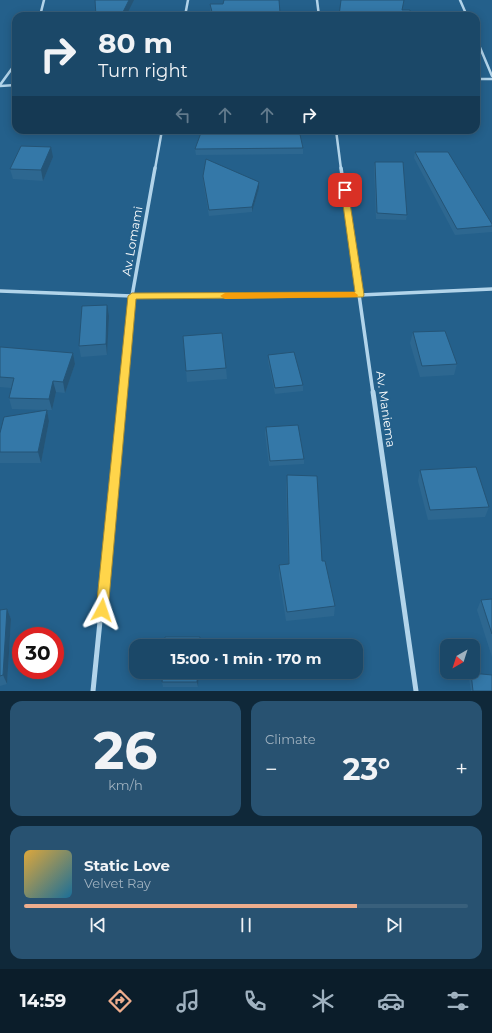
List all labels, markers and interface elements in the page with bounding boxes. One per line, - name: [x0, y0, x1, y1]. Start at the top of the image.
- text: 80 m: [98, 26, 173, 60]
- icon: right: [32, 28, 84, 80]
- text: Turn right: [98, 60, 188, 82]
- icon: left: [172, 104, 194, 126]
- icon: ahead: [214, 104, 236, 126]
- icon: ahead: [256, 104, 278, 126]
- icon: right: [298, 104, 320, 126]
- pin: [328, 173, 362, 207]
- icon: arrive: [334, 179, 356, 201]
- street label: Av. Lomami: [119, 205, 145, 277]
- street label: Av. Maniema: [373, 370, 399, 448]
- position arrow: [81, 589, 123, 631]
- speed limit sign: 30: [12, 627, 64, 679]
- north arrow: [440, 639, 480, 679]
- map controls: [440, 639, 480, 679]
- text: 15:00 · 1 min · 170 m: [171, 649, 321, 668]
- text: 26: [94, 719, 157, 782]
- text: Climate: [265, 731, 316, 747]
- text: 23°: [343, 751, 390, 788]
- text: −: [265, 756, 278, 783]
- text: +: [455, 756, 468, 783]
- text: km/h: [108, 777, 143, 793]
- text: Static Love: [84, 856, 170, 875]
- text: Velvet Ray: [84, 875, 151, 891]
- icon: previous: [87, 914, 109, 936]
- icon: pause: [235, 914, 257, 936]
- icon: next: [383, 914, 405, 936]
- icon: directions: [106, 987, 134, 1015]
- icon: music: [174, 987, 202, 1015]
- icon: phone: [241, 987, 269, 1015]
- icon: climate: [309, 987, 337, 1015]
- icon: car: [377, 987, 405, 1015]
- icon: filters: [444, 987, 472, 1015]
- text: 14:59: [20, 990, 66, 1012]

